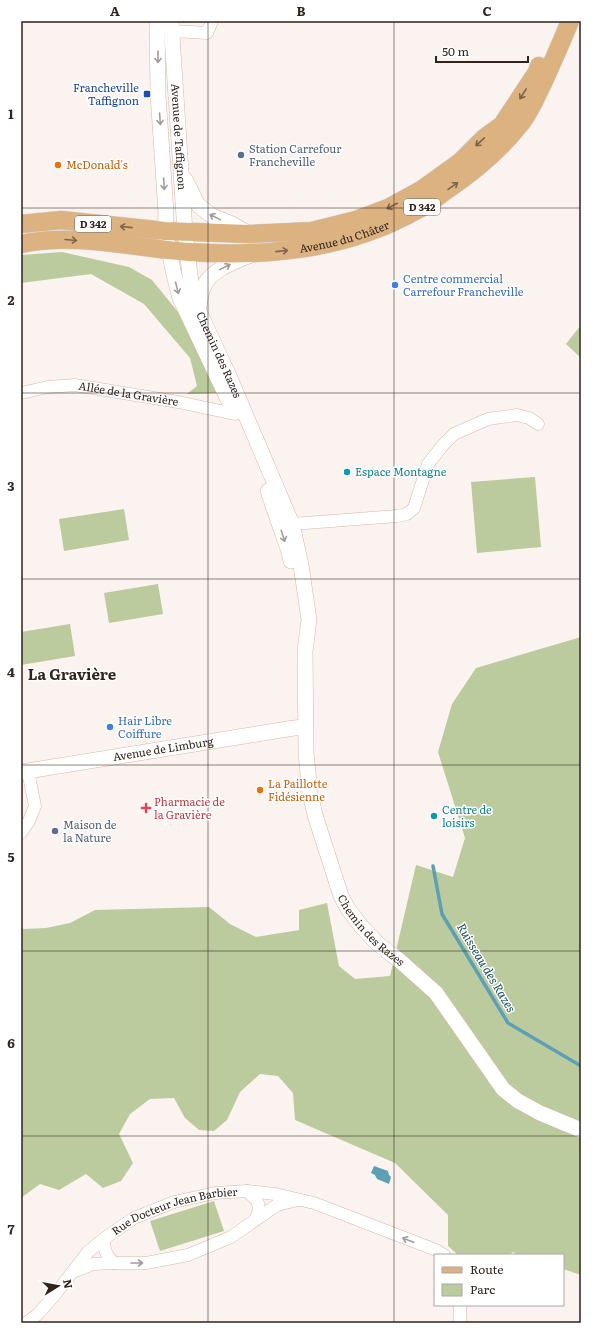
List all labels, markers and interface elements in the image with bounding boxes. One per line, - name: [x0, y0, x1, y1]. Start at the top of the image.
- text: A: [110, 1, 120, 20]
- text: B: [297, 1, 306, 20]
- text: C: [482, 1, 492, 20]
- scale bar: [436, 38, 528, 64]
- text: 50 m: [442, 42, 469, 60]
- one-way arrow: [154, 50, 162, 63]
- place label: Francheville Taffignon: [73, 79, 139, 108]
- street label: Avenue de Taffignon: [168, 83, 191, 190]
- one-way arrow: [519, 88, 527, 99]
- marker: Francheville Taffignon: [142, 89, 152, 99]
- text: 1: [8, 104, 14, 123]
- one-way arrow: [156, 112, 163, 125]
- one-way arrow: [475, 138, 485, 147]
- place label: Station Carrefour Francheville: [249, 140, 342, 169]
- marker: Station Carrefour Francheville: [236, 150, 246, 160]
- place label: McDonald's: [66, 156, 128, 172]
- marker: McDonald's: [53, 160, 63, 170]
- one-way arrow: [160, 177, 167, 190]
- one-way arrow: [447, 182, 458, 190]
- road number: D 342: [404, 199, 440, 215]
- one-way arrow: [386, 203, 398, 210]
- one-way arrow: [209, 213, 221, 220]
- road number: D 342: [75, 216, 111, 232]
- street label: Avenue du Châter: [298, 216, 392, 256]
- one-way arrow: [120, 223, 133, 231]
- one-way arrow: [64, 236, 77, 243]
- one-way arrow: [275, 247, 288, 255]
- one-way arrow: [219, 263, 231, 270]
- place label: Centre commercial Carrefour Francheville: [403, 270, 524, 299]
- marker: Centre commercial Carrefour Francheville: [390, 280, 400, 290]
- one-way arrow: [174, 281, 181, 294]
- text: 2: [8, 290, 15, 309]
- street label: Chemin des Razes: [193, 308, 246, 400]
- street label: Allée de la Gravière: [78, 377, 180, 409]
- place label: Espace Montagne: [355, 463, 447, 479]
- marker: Espace Montagne: [342, 467, 352, 477]
- text: 3: [7, 476, 15, 495]
- one-way arrow: [280, 529, 287, 542]
- text: 4: [7, 662, 15, 681]
- district label: La Gravière: [28, 662, 117, 685]
- place label: Hair Libre Coiffure: [118, 712, 172, 741]
- marker: Hair Libre Coiffure: [105, 722, 115, 732]
- street label: Avenue de Limburg: [112, 732, 215, 764]
- place label: La Paillotte Fidésienne: [268, 775, 328, 804]
- marker: La Paillotte Fidésienne: [255, 785, 265, 795]
- place label: Pharmacie de la Gravière: [154, 793, 225, 822]
- place label: Centre de loisirs: [442, 801, 492, 830]
- marker: Pharmacie de la Gravière: [141, 803, 151, 813]
- marker: Centre de loisirs: [429, 811, 439, 821]
- place label: Maison de la Nature: [63, 816, 117, 845]
- marker: Maison de la Nature: [50, 826, 60, 836]
- text: 5: [7, 847, 15, 866]
- street label: Chemin des Razes: [334, 891, 409, 969]
- water label: Ruisseau des Razes: [453, 919, 521, 1016]
- text: 6: [7, 1033, 15, 1052]
- street label: Rue Docteur Jean Barbier: [108, 1183, 239, 1238]
- text: 7: [7, 1219, 15, 1238]
- one-way arrow: [403, 1235, 415, 1243]
- legend: [434, 1254, 564, 1306]
- one-way arrow: [130, 1259, 143, 1267]
- text: Route: [470, 1260, 504, 1278]
- north arrow: [38, 1266, 78, 1306]
- text: N: [60, 1278, 78, 1290]
- text: Parc: [470, 1280, 495, 1298]

